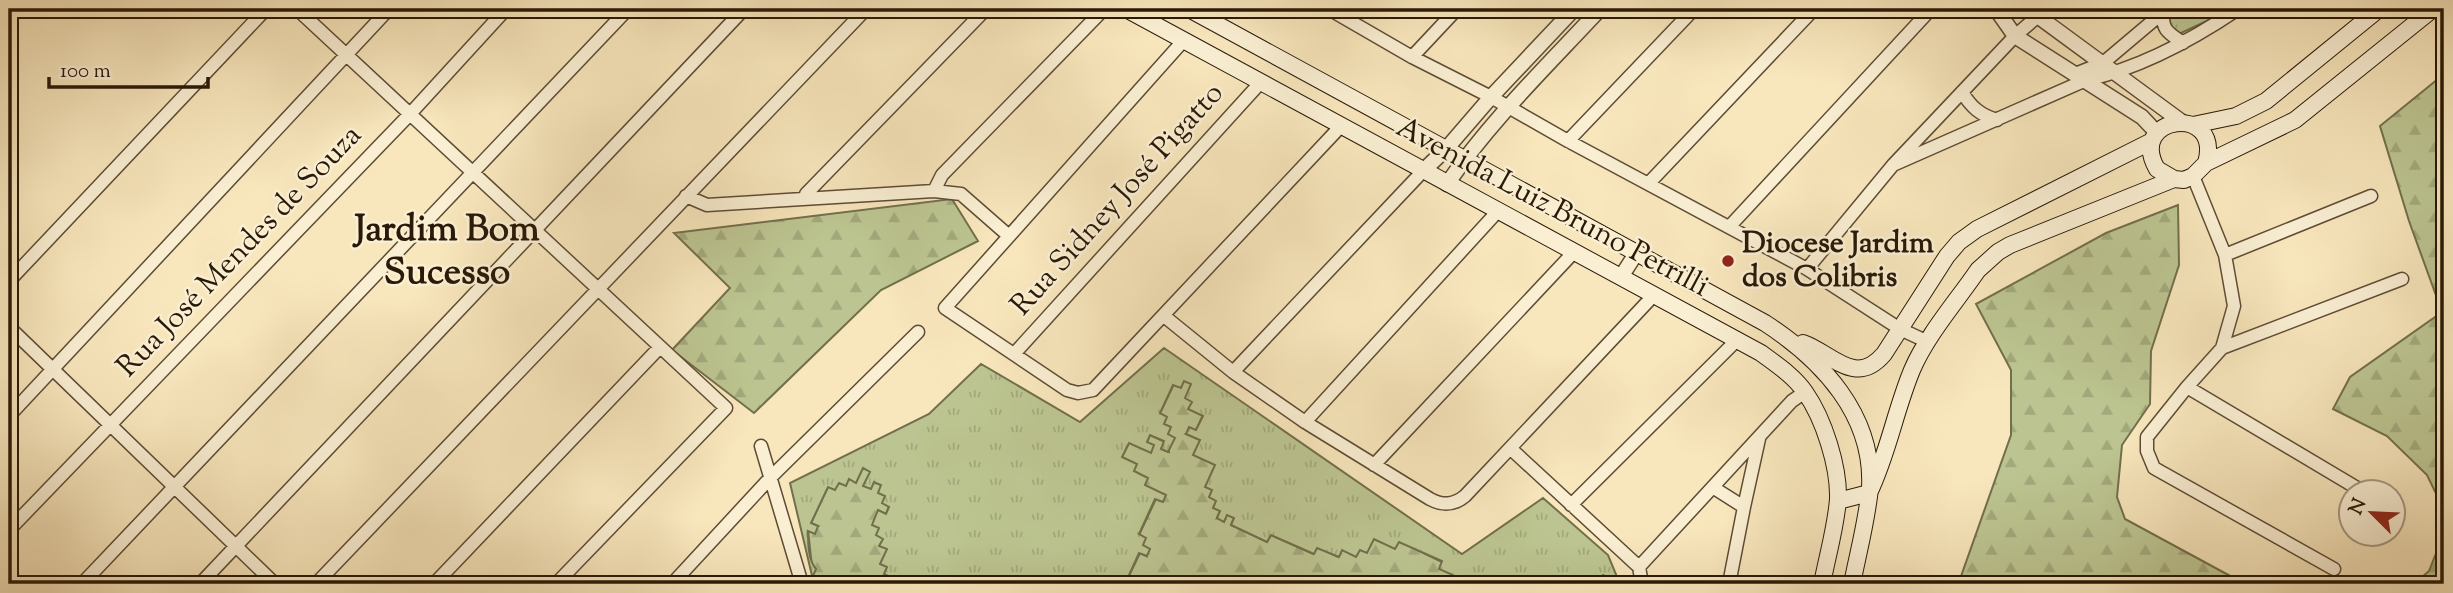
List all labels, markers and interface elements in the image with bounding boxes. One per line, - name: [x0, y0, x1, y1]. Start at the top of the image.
- scale bar: [49, 46, 208, 90]
- text: 100 m: [60, 57, 111, 87]
- street label: Rua Sidney José Pigatto: [1001, 74, 1235, 326]
- street label: Avenida Luiz Bruno Petrilli: [1388, 107, 1716, 309]
- street label: Rua José Mendes de Souza: [108, 116, 372, 388]
- district label: Jardim Bom Sucesso: [351, 204, 540, 301]
- place label: Diocese Jardim dos Colibris: [1742, 223, 1934, 300]
- marker: Diocese Jardim dos Colibris: [1720, 253, 1736, 269]
- north arrow: [2338, 477, 2408, 548]
- text: N: [2343, 495, 2374, 520]

